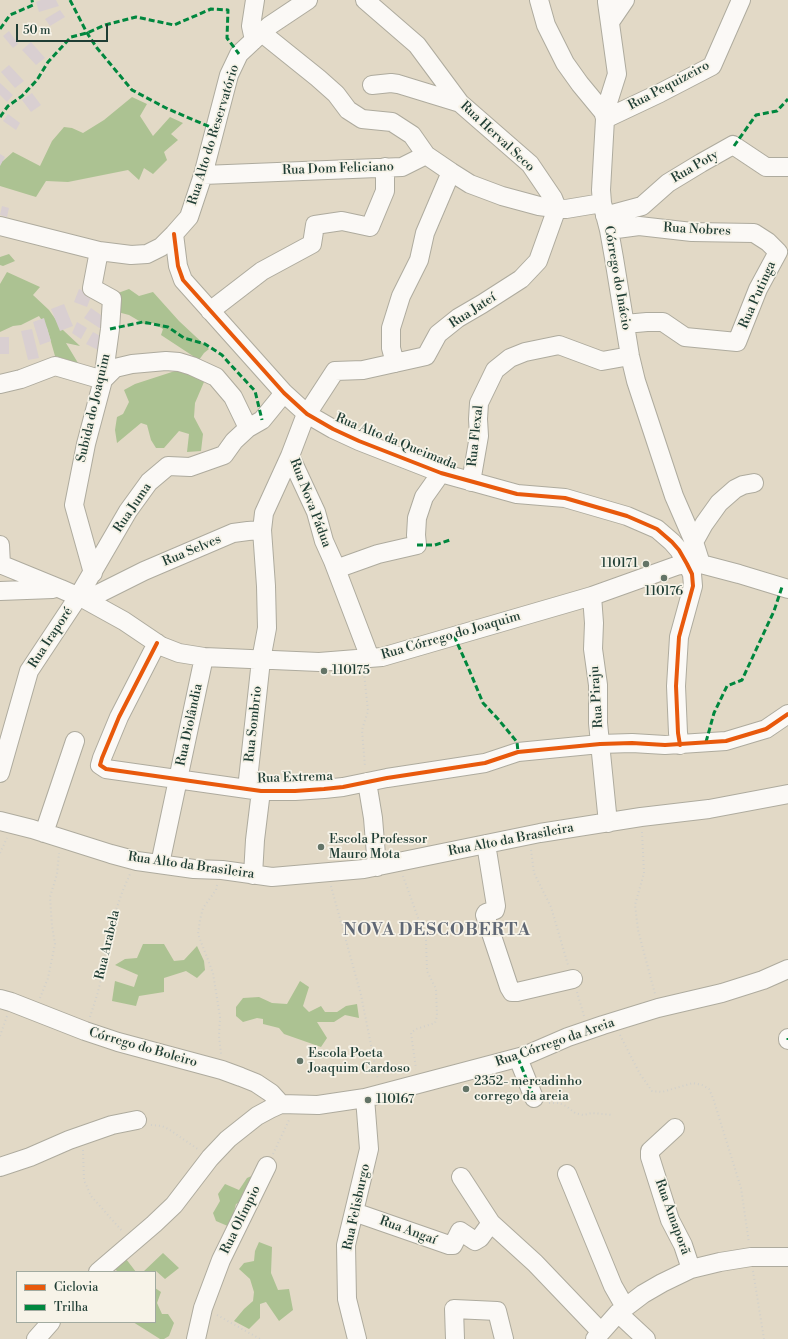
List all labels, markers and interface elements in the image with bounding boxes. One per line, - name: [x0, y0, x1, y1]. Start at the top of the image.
- scale bar: [18, 16, 110, 42]
- text: 50 m: [23, 23, 51, 38]
- street label: Rua Pequizeiro: [626, 58, 712, 114]
- street label: Rua Alto do Reservatório: [185, 63, 243, 207]
- street label: Rua Herval Seco: [457, 98, 537, 176]
- street label: Rua Poty: [669, 147, 721, 187]
- street label: Rua Dom Feliciano: [282, 159, 394, 179]
- street label: Rua Nobres: [663, 220, 731, 240]
- street label: Córrego do Inácio: [600, 225, 634, 331]
- street label: Rua Putinga: [736, 259, 780, 331]
- street label: Rua Jateí: [446, 290, 500, 332]
- street label: Subida do Joaquim: [74, 352, 114, 464]
- street label: Rua Flexal: [465, 404, 487, 468]
- street label: Rua Alto da Queimada: [333, 410, 459, 474]
- street label: Rua Nova Pádua: [286, 456, 334, 550]
- street label: Rua Juma: [111, 480, 155, 536]
- street label: Rua Selves: [160, 532, 224, 570]
- place label: 110171: [601, 556, 638, 572]
- marker: 110171: [641, 559, 651, 569]
- marker: 110176: [659, 573, 669, 583]
- place label: 110176: [645, 584, 683, 600]
- street label: Rua Iraporé: [26, 605, 76, 671]
- street label: Rua Córrego do Joaquim: [379, 609, 523, 663]
- place label: 110175: [332, 663, 370, 679]
- street label: Rua Piraju: [587, 665, 607, 729]
- marker: 110175: [319, 666, 329, 676]
- street label: Rua Diolândia: [174, 682, 206, 768]
- street label: Rua Sombrio: [242, 685, 266, 763]
- street label: Rua Extrema: [257, 769, 333, 787]
- street label: Rua Alto da Brasileira: [447, 820, 575, 860]
- place label: Escola Professor Mauro Mota: [329, 832, 427, 863]
- marker: Escola Professor Mauro Mota: [316, 842, 326, 852]
- street label: Rua Alto da Brasileira: [127, 849, 255, 883]
- street label: Rua Arabela: [92, 909, 124, 981]
- district label: NOVA DESCOBERTA: [343, 921, 531, 941]
- street label: Rua Córrego da Areia: [493, 1015, 617, 1071]
- street label: Córrego do Boleiro: [87, 1025, 199, 1071]
- place label: Escola Poeta Joaquim Cardoso: [308, 1046, 410, 1077]
- marker: Escola Poeta Joaquim Cardoso: [295, 1056, 305, 1066]
- place label: 2352- mercadinho corrego da areia: [474, 1074, 582, 1105]
- marker: 2352- mercadinho corrego da areia: [461, 1084, 471, 1094]
- place label: 110167: [376, 1092, 414, 1108]
- marker: 110167: [363, 1095, 373, 1105]
- street label: Rua Felisburgo: [340, 1162, 374, 1252]
- street label: Rua Amaporã: [651, 1177, 693, 1257]
- street label: Rua Olímpio: [218, 1183, 264, 1257]
- street label: Rua Angaí: [377, 1213, 439, 1249]
- legend: [16, 1271, 156, 1323]
- text: Ciclovia: [54, 1280, 98, 1295]
- text: Trilha: [54, 1300, 88, 1315]

